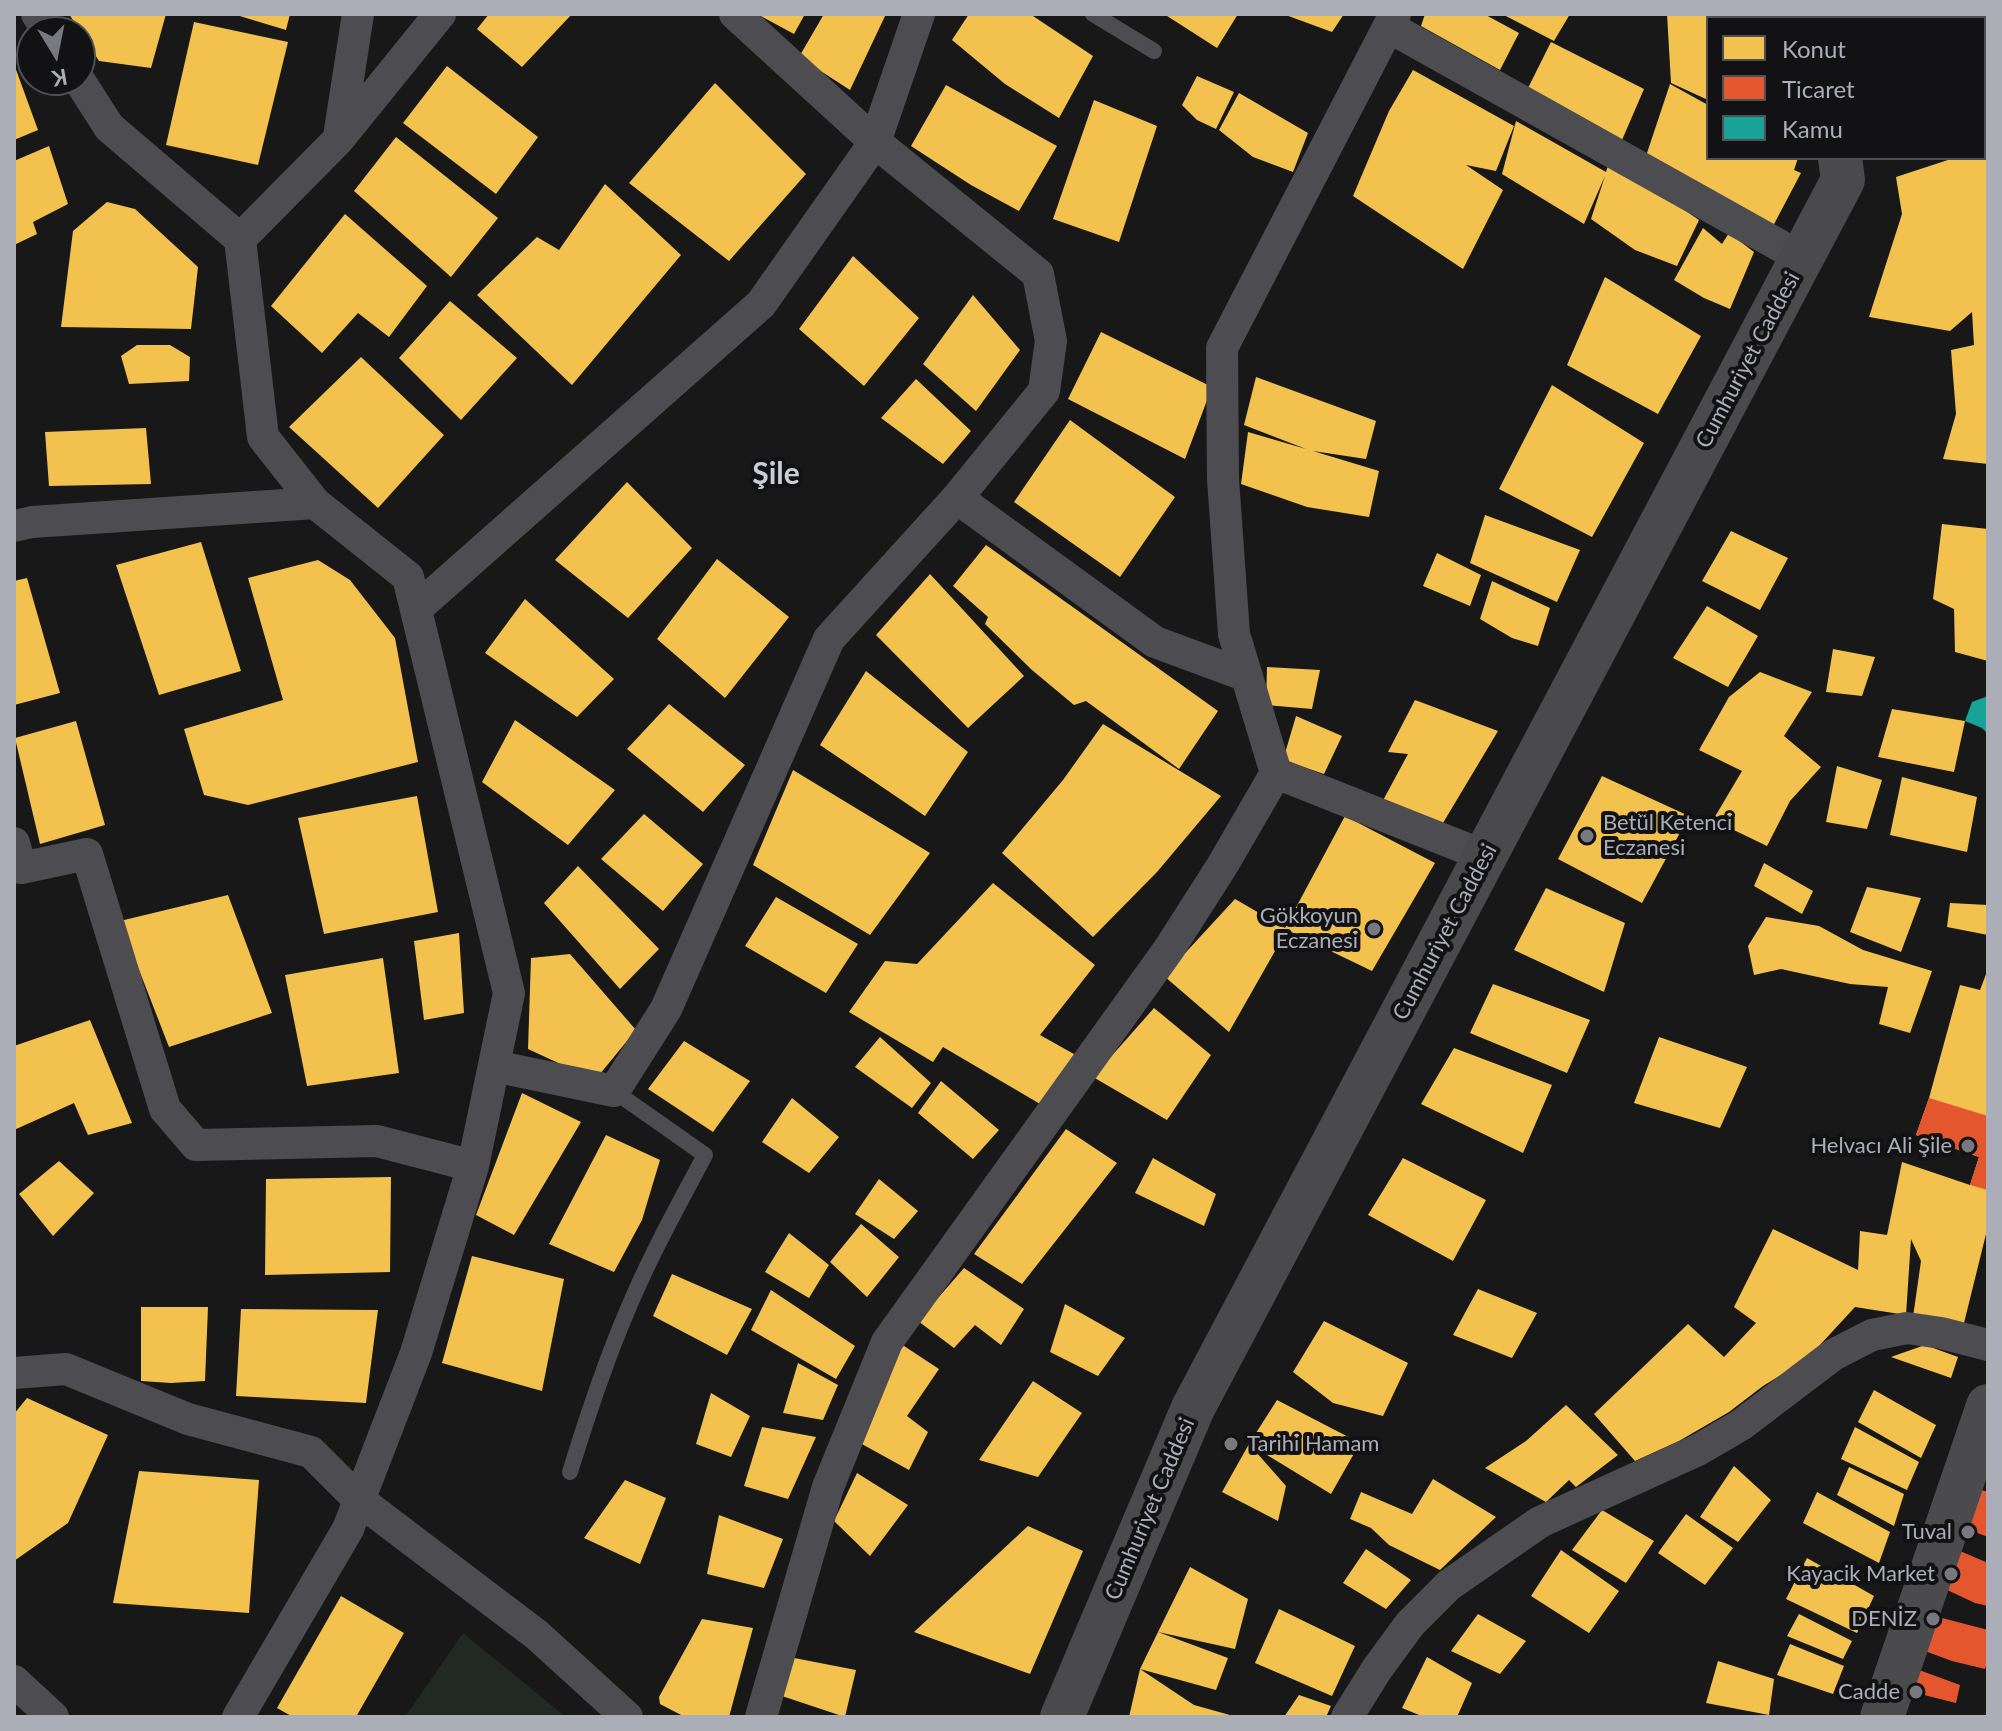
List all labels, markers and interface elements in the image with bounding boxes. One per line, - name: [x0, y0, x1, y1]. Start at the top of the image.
- north arrow: [16, 16, 96, 96]
- legend: [1706, 16, 1986, 160]
- text: Konut: [1782, 34, 1846, 63]
- text: K: [50, 64, 70, 93]
- text: Ticaret: [1782, 74, 1855, 103]
- text: Kamu: [1782, 114, 1843, 143]
- street label: Cumhuriyet Caddesi: [1690, 267, 1806, 453]
- district label: Şile: [752, 456, 800, 492]
- place label: Betül Ketenci Eczanesi: [1603, 810, 1732, 862]
- marker: Betül Ketenci Eczanesi: [1578, 827, 1596, 845]
- street label: Cumhuriyet Caddesi: [1387, 839, 1503, 1025]
- place label: Gökkoyun Eczanesi: [1260, 903, 1358, 954]
- marker: Gökkoyun Eczanesi: [1365, 920, 1383, 938]
- place label: Helvacı Ali Şile: [1810, 1133, 1952, 1159]
- marker: Helvacı Ali Şile: [1959, 1137, 1977, 1155]
- street label: Cumhuriyet Caddesi: [1100, 1414, 1200, 1604]
- place label: Tarihi Hamam: [1247, 1431, 1379, 1457]
- marker: Tarihi Hamam: [1222, 1435, 1240, 1453]
- place label: Tuval: [1902, 1519, 1952, 1545]
- marker: Tuval: [1959, 1523, 1977, 1541]
- place label: Kayacik Market: [1786, 1561, 1935, 1587]
- marker: Kayacik Market: [1942, 1565, 1960, 1583]
- place label: DENİZ: [1851, 1606, 1917, 1632]
- marker: DENİZ: [1924, 1610, 1942, 1628]
- place label: Cadde: [1838, 1679, 1900, 1705]
- marker: Cadde: [1907, 1683, 1925, 1701]

